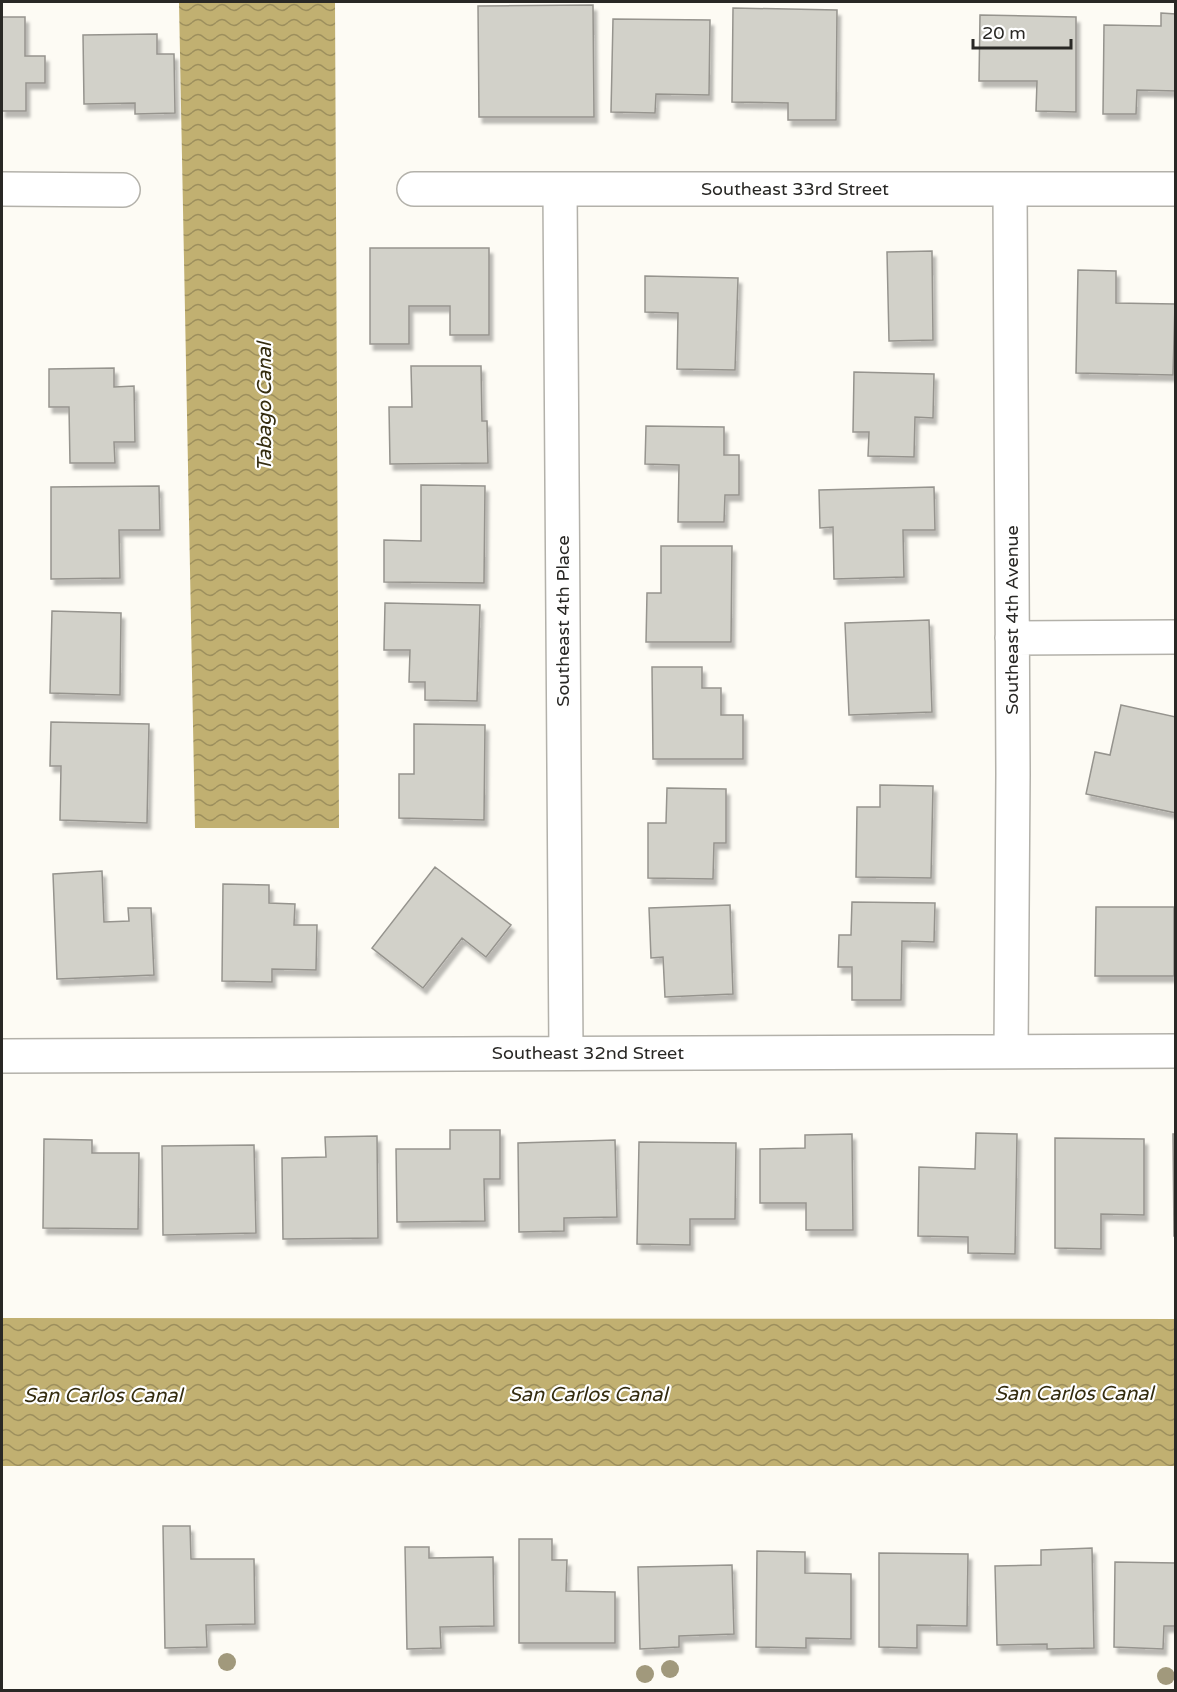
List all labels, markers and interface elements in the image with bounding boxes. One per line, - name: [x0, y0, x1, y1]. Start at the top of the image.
- scale bar: [973, 12, 1070, 50]
- text: 20 m: [982, 22, 1026, 44]
- street label: Southeast 33rd Street: [701, 178, 889, 200]
- water label: Tabago Canal: [253, 340, 277, 472]
- street label: Southeast 4th Avenue: [1001, 525, 1023, 715]
- street label: Southeast 4th Place: [552, 535, 574, 707]
- street label: Southeast 32nd Street: [492, 1042, 684, 1064]
- water label: San Carlos Canal: [994, 1382, 1156, 1406]
- water label: San Carlos Canal: [508, 1383, 670, 1407]
- water label: San Carlos Canal: [23, 1384, 185, 1408]

